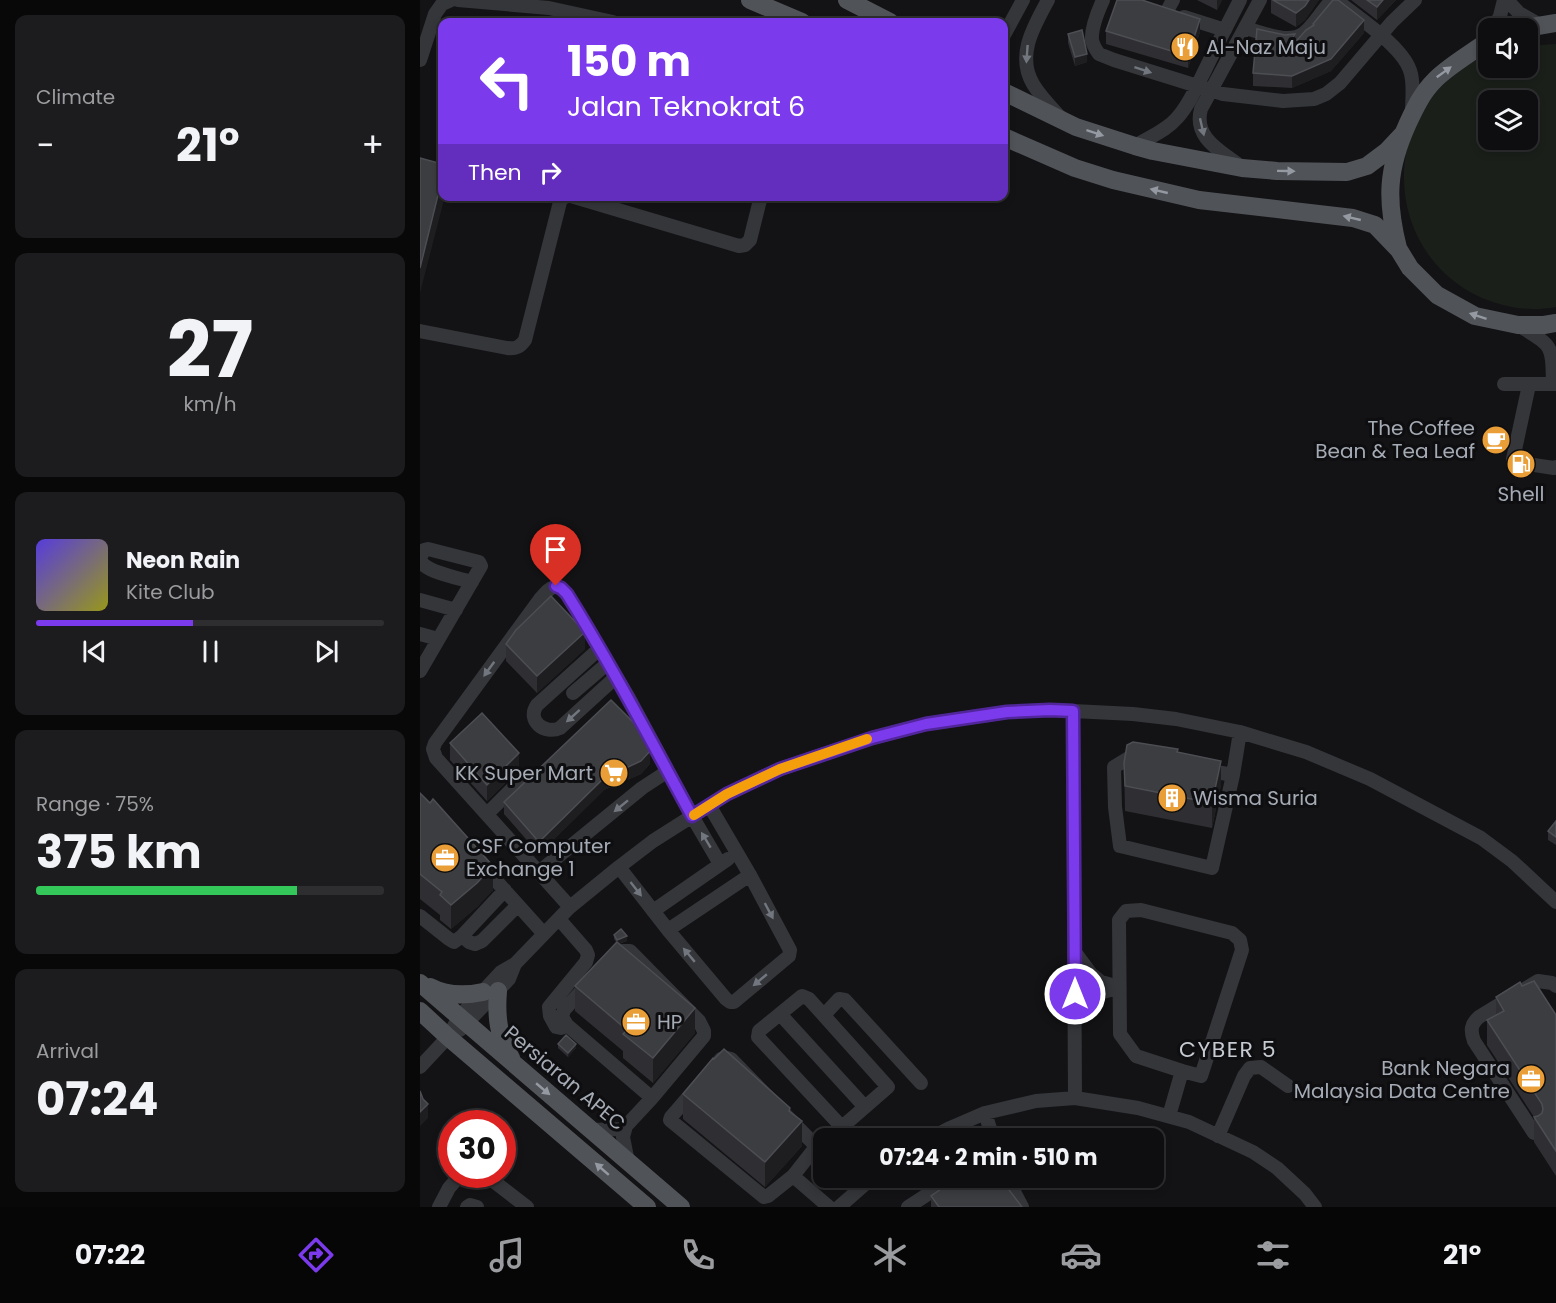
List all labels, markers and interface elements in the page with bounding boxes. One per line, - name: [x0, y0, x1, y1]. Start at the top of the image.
- map controls: [1478, 18, 1538, 150]
- button: sound: [1478, 18, 1538, 78]
- restaurant icon: Al-Naz Maju: [1169, 31, 1201, 63]
- text: 150 m: [567, 32, 691, 91]
- place label: Al-Naz Maju: [1206, 33, 1326, 61]
- icon: left: [468, 42, 546, 120]
- one-way arrow: [1022, 44, 1032, 63]
- one-way arrow: [1134, 66, 1152, 75]
- one-way arrow: [1437, 67, 1452, 79]
- text: Climate: [36, 83, 115, 111]
- text: Jalan Teknokrat 6: [567, 88, 805, 125]
- button: layers: [1478, 90, 1538, 150]
- text: 21°: [176, 114, 240, 177]
- one-way arrow: [1198, 118, 1207, 137]
- text: −: [36, 122, 54, 169]
- text: +: [361, 122, 384, 169]
- one-way arrow: [1086, 129, 1104, 138]
- icon: right: [534, 156, 567, 189]
- text: Then: [468, 157, 522, 188]
- one-way arrow: [1276, 166, 1295, 176]
- one-way arrow: [1150, 185, 1168, 195]
- one-way arrow: [1343, 213, 1361, 223]
- text: 27: [167, 295, 253, 404]
- one-way arrow: [1469, 310, 1487, 320]
- text: km/h: [183, 390, 237, 418]
- place label: The Coffee Bean & Tea Leaf: [1315, 414, 1475, 465]
- cafe icon: The Coffee Bean & Tea Leaf: [1480, 424, 1512, 456]
- fuel station icon: Shell: [1505, 448, 1537, 480]
- place label: Shell: [1498, 480, 1544, 508]
- pin: [530, 524, 581, 586]
- icon: arrive: [539, 533, 572, 566]
- text: Neon Rain: [126, 545, 240, 576]
- text: Kite Club: [126, 578, 215, 606]
- icon: previous: [78, 635, 111, 668]
- icon: pause: [194, 635, 227, 668]
- icon: next: [310, 635, 343, 668]
- one-way arrow: [484, 661, 496, 676]
- one-way arrow: [565, 709, 580, 723]
- supermarket icon: KK Super Mart: [598, 757, 630, 789]
- place label: KK Super Mart: [455, 759, 593, 787]
- building icon: Wisma Suria: [1156, 782, 1188, 814]
- place label: Wisma Suria: [1193, 784, 1318, 812]
- text: Range · 75%: [36, 790, 154, 818]
- one-way arrow: [613, 799, 628, 811]
- text: 375 km: [36, 821, 202, 884]
- one-way arrow: [701, 831, 711, 848]
- place label: CSF Computer Exchange 1: [466, 832, 611, 883]
- office icon: CSF Computer Exchange 1: [429, 842, 461, 874]
- one-way arrow: [629, 881, 641, 896]
- one-way arrow: [764, 903, 774, 920]
- one-way arrow: [683, 947, 696, 963]
- position arrow: [1043, 962, 1107, 1026]
- one-way arrow: [753, 973, 768, 986]
- office icon: HP: [620, 1006, 652, 1038]
- place label: HP: [657, 1008, 682, 1036]
- street label: Persiaran APEC: [498, 1019, 632, 1137]
- district label: CYBER 5: [1179, 1034, 1277, 1065]
- text: Arrival: [36, 1037, 99, 1065]
- place label: Bank Negara Malaysia Data Centre: [1294, 1054, 1510, 1105]
- office icon: Bank Negara Malaysia Data Centre: [1515, 1063, 1547, 1095]
- text: 07:24: [36, 1068, 158, 1131]
- one-way arrow: [535, 1082, 550, 1095]
- speed limit sign: 30: [438, 1110, 516, 1188]
- text: 07:24 · 2 min · 510 m: [879, 1142, 1098, 1173]
- one-way arrow: [595, 1163, 610, 1176]
- icon: directions: [295, 1234, 337, 1276]
- icon: music: [486, 1234, 528, 1276]
- icon: phone: [677, 1234, 719, 1276]
- icon: climate: [869, 1234, 911, 1276]
- icon: car: [1060, 1234, 1102, 1276]
- icon: filters: [1252, 1234, 1294, 1276]
- text: 07:22: [75, 1236, 145, 1273]
- text: 21°: [1443, 1236, 1481, 1273]

